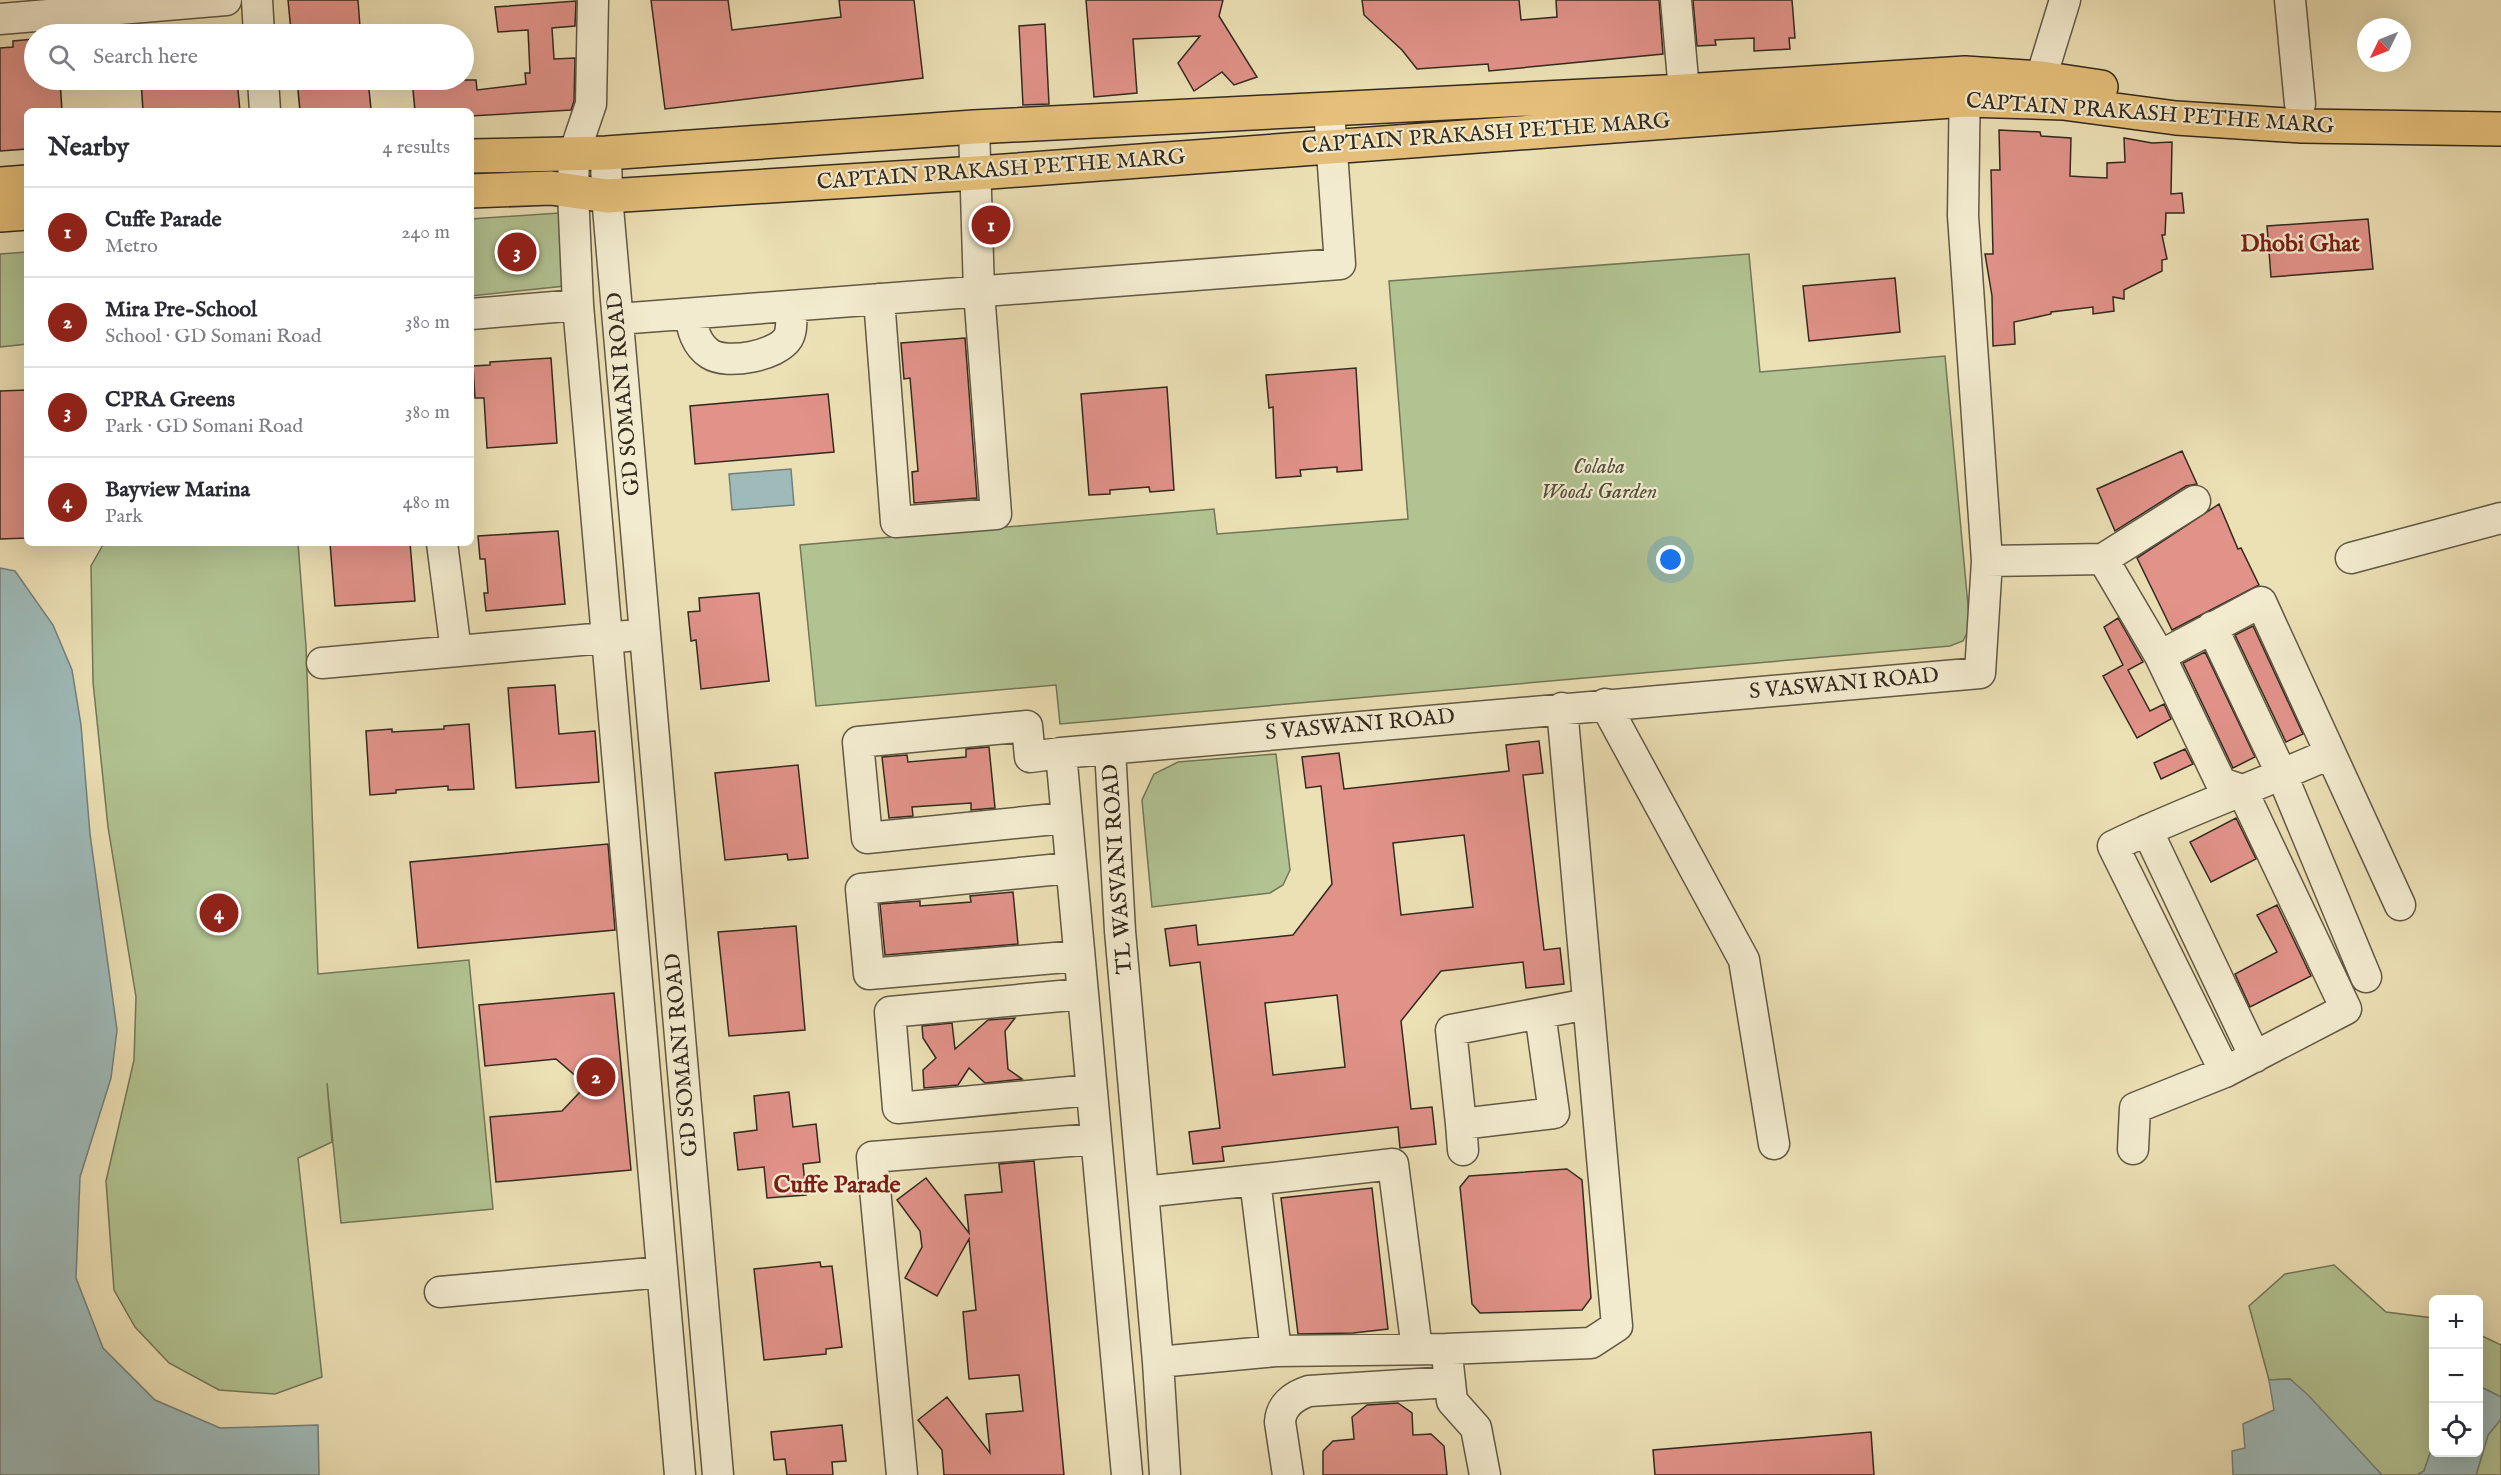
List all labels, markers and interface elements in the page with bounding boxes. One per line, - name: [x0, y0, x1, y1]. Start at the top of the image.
- north arrow: [2357, 18, 2411, 72]
- search box: [24, 24, 474, 90]
- icon: search: [45, 41, 78, 74]
- text: Search here: [93, 43, 198, 71]
- street label: CAPTAIN PRAKASH PETHE MARG: [1965, 87, 2336, 141]
- street label: CAPTAIN PRAKASH PETHE MARG: [1301, 107, 1672, 161]
- text: Nearby: [48, 131, 129, 164]
- text: 4 results: [383, 135, 450, 160]
- street label: CAPTAIN PRAKASH PETHE MARG: [816, 143, 1187, 197]
- pin: 1: [972, 202, 1010, 248]
- text: Cuffe Parade: [105, 206, 222, 234]
- text: 1: [64, 220, 71, 245]
- text: 240 m: [401, 220, 450, 245]
- district label: Dhobi Ghat: [2240, 229, 2361, 260]
- pin: 3: [498, 230, 536, 274]
- text: Metro: [105, 234, 158, 259]
- street label: GD SOMANI ROAD: [601, 291, 647, 497]
- text: Mira Pre-School: [105, 296, 257, 324]
- text: 2: [63, 310, 72, 335]
- text: 380 m: [405, 310, 450, 335]
- text: School · GD Somani Road: [105, 324, 321, 349]
- text: CPRA Greens: [105, 386, 235, 414]
- text: 3: [64, 400, 71, 425]
- text: 380 m: [405, 400, 450, 425]
- text: Park · GD Somani Road: [105, 414, 303, 439]
- park label: Colaba Woods Garden: [1541, 453, 1657, 506]
- text: Bayview Marina: [105, 476, 250, 504]
- text: 4: [63, 490, 72, 515]
- text: 480 m: [403, 490, 450, 515]
- text: Park: [105, 504, 143, 529]
- your location: [1656, 545, 1685, 574]
- street label: S VASWANI ROAD: [1748, 662, 1940, 706]
- street label: S VASWANI ROAD: [1264, 703, 1456, 747]
- street label: TL WASVANI ROAD: [1097, 763, 1139, 975]
- pin: 4: [200, 890, 238, 936]
- street label: GD SOMANI ROAD: [659, 952, 705, 1158]
- pin: 2: [576, 1054, 616, 1100]
- district label: Cuffe Parade: [773, 1170, 901, 1201]
- map controls: [2429, 1295, 2483, 1457]
- button: +: [2429, 1295, 2483, 1349]
- button: −: [2429, 1349, 2483, 1403]
- button: locate: [2429, 1403, 2483, 1457]

